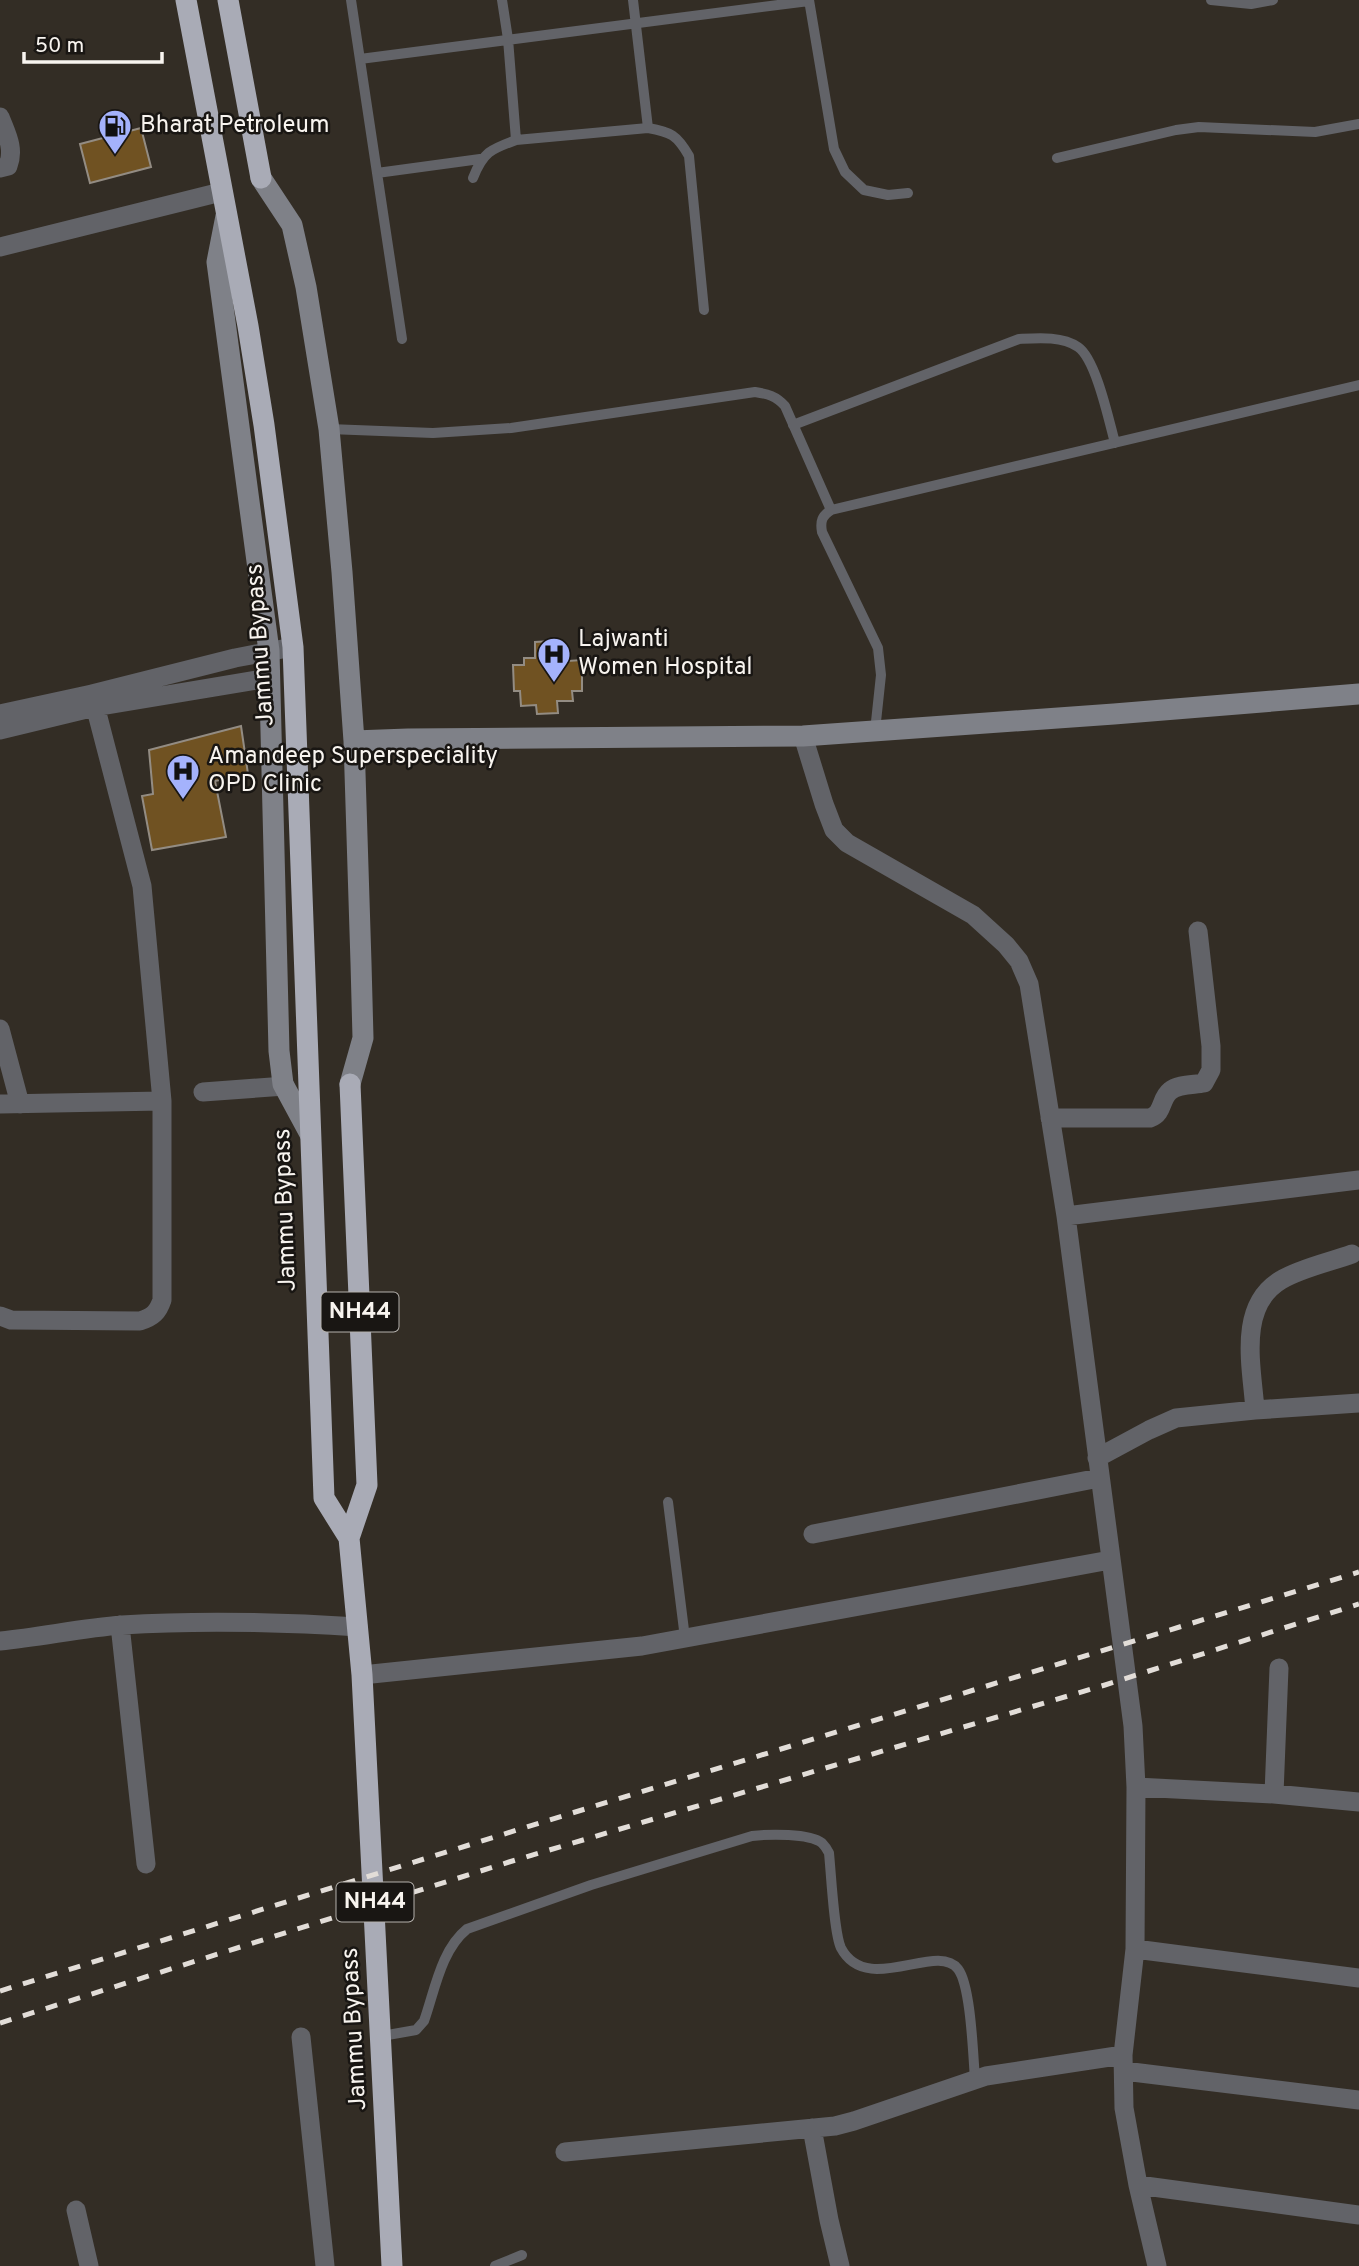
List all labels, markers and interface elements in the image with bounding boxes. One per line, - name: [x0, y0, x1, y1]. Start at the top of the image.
- scale bar: [24, 21, 163, 65]
- text: 50 m: [35, 33, 84, 60]
- fuel station icon: Bharat Petroleum: [96, 107, 134, 156]
- place label: Bharat Petroleum: [140, 111, 329, 141]
- street label: Jammu Bypass: [240, 563, 282, 727]
- place label: Lajwanti Women Hospital: [578, 625, 753, 683]
- hospital icon: Lajwanti Women Hospital: [535, 635, 573, 684]
- place label: Amandeep Superspeciality OPD Clinic: [208, 742, 498, 800]
- hospital icon: Amandeep Superspeciality OPD Clinic: [164, 752, 202, 801]
- street label: Jammu Bypass: [268, 1128, 304, 1292]
- road number: NH44: [322, 1292, 398, 1331]
- road number: NH44: [336, 1882, 414, 1922]
- street label: Jammu Bypass: [336, 1947, 374, 2111]

